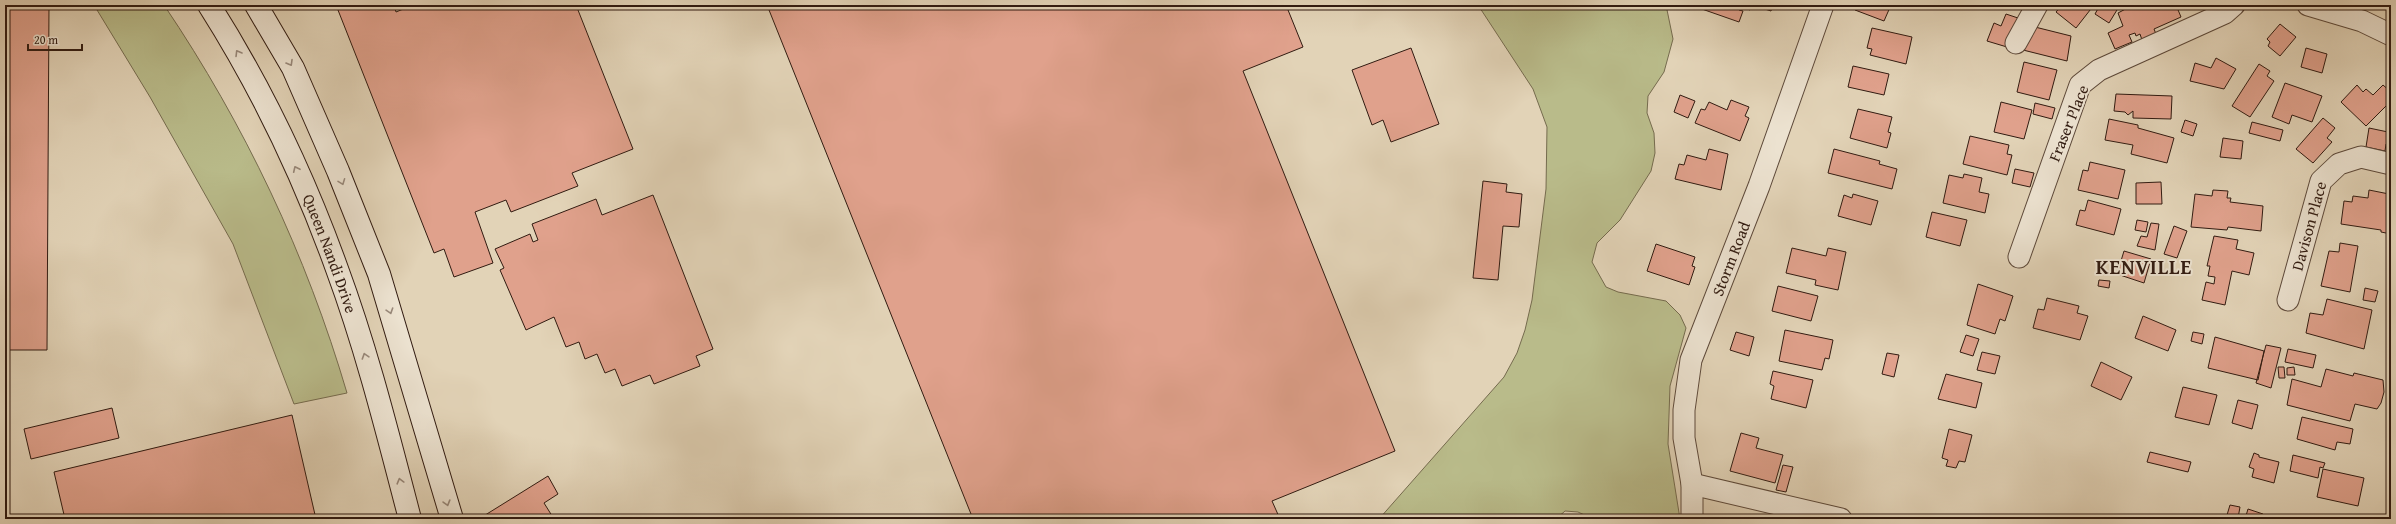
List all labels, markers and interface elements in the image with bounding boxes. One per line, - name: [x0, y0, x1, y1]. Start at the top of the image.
- scale bar: [28, 26, 82, 52]
- text: 20 m: [34, 31, 58, 48]
- one-way arrow: [235, 50, 242, 57]
- one-way arrow: [285, 59, 292, 66]
- street label: Fraser Place: [2042, 81, 2094, 165]
- one-way arrow: [293, 165, 301, 173]
- one-way arrow: [338, 178, 346, 185]
- street label: Davison Place: [2285, 178, 2332, 273]
- street label: Queen Nandi Drive: [297, 190, 363, 316]
- street label: Storm Road: [1705, 217, 1756, 299]
- district label: KENVILLE: [2096, 252, 2192, 281]
- one-way arrow: [385, 308, 394, 315]
- one-way arrow: [361, 353, 370, 360]
- one-way arrow: [396, 478, 405, 485]
- one-way arrow: [442, 499, 451, 506]

